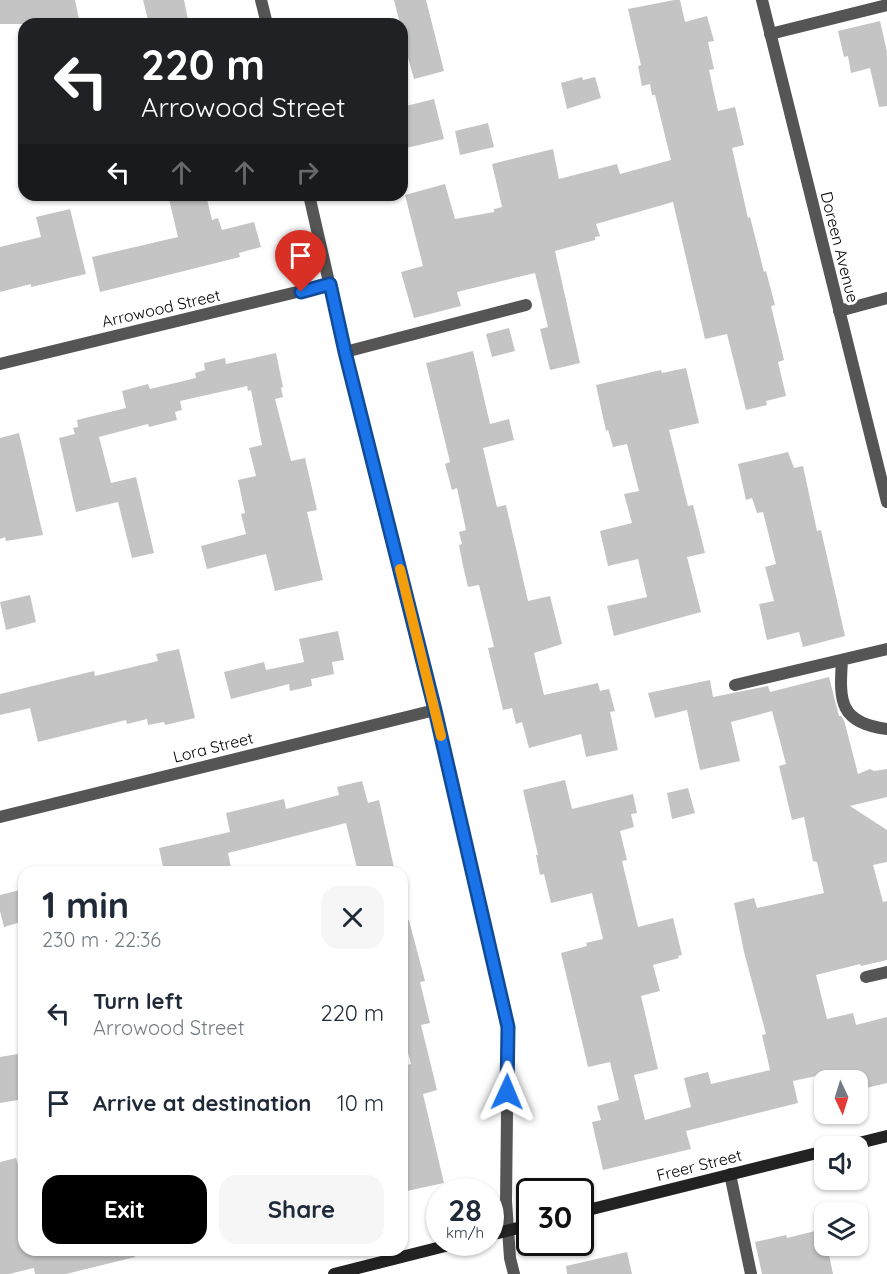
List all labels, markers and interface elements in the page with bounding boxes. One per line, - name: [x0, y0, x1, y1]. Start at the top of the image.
- text: 220 m: [141, 38, 265, 91]
- icon: left: [42, 42, 120, 120]
- text: Arrowood Street: [141, 90, 345, 124]
- icon: left: [102, 156, 135, 189]
- icon: ahead: [165, 156, 198, 189]
- icon: ahead: [228, 156, 261, 189]
- icon: right: [291, 156, 324, 189]
- street label: Doreen Avenue: [817, 190, 863, 304]
- pin: [275, 230, 326, 292]
- icon: arrive: [284, 239, 317, 272]
- street label: Arrowood Street: [100, 285, 222, 331]
- street label: Lora Street: [171, 727, 255, 767]
- text: 1 min: [42, 882, 129, 927]
- button: close: [321, 886, 384, 949]
- text: 230 m · 22:36: [42, 927, 161, 952]
- text: Turn left: [93, 987, 183, 1015]
- icon: left: [42, 997, 75, 1030]
- text: 220 m: [320, 999, 384, 1027]
- text: Arrowood Street: [93, 1015, 244, 1040]
- position arrow: [475, 1060, 539, 1124]
- north arrow: [814, 1070, 868, 1124]
- map controls: [814, 1070, 868, 1256]
- icon: arrive: [42, 1087, 75, 1120]
- text: Arrive at destination: [93, 1089, 311, 1117]
- text: 10 m: [337, 1089, 384, 1117]
- button: sound: [814, 1136, 868, 1190]
- street label: Freer Street: [654, 1145, 744, 1185]
- button: Exit: [42, 1175, 207, 1244]
- button: Share: [219, 1175, 384, 1244]
- speed limit sign: 30: [516, 1178, 594, 1256]
- text: 28: [448, 1191, 482, 1229]
- button: layers: [814, 1202, 868, 1256]
- text: km/h: [446, 1223, 484, 1242]

